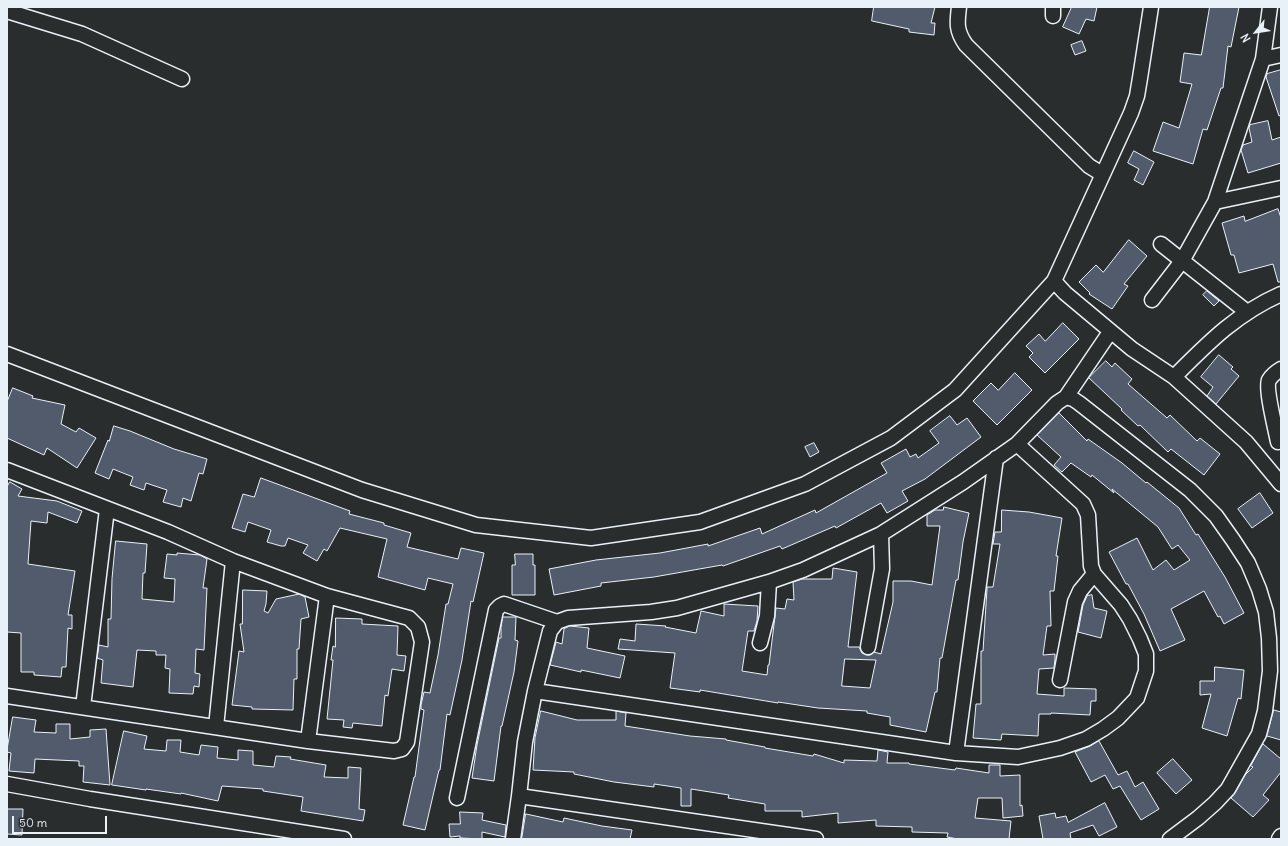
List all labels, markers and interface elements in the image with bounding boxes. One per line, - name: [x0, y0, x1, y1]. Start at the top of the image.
- north arrow: [1236, 12, 1276, 52]
- text: N: [1238, 31, 1254, 45]
- scale bar: [14, 808, 109, 834]
- text: 50 m: [19, 815, 47, 830]

